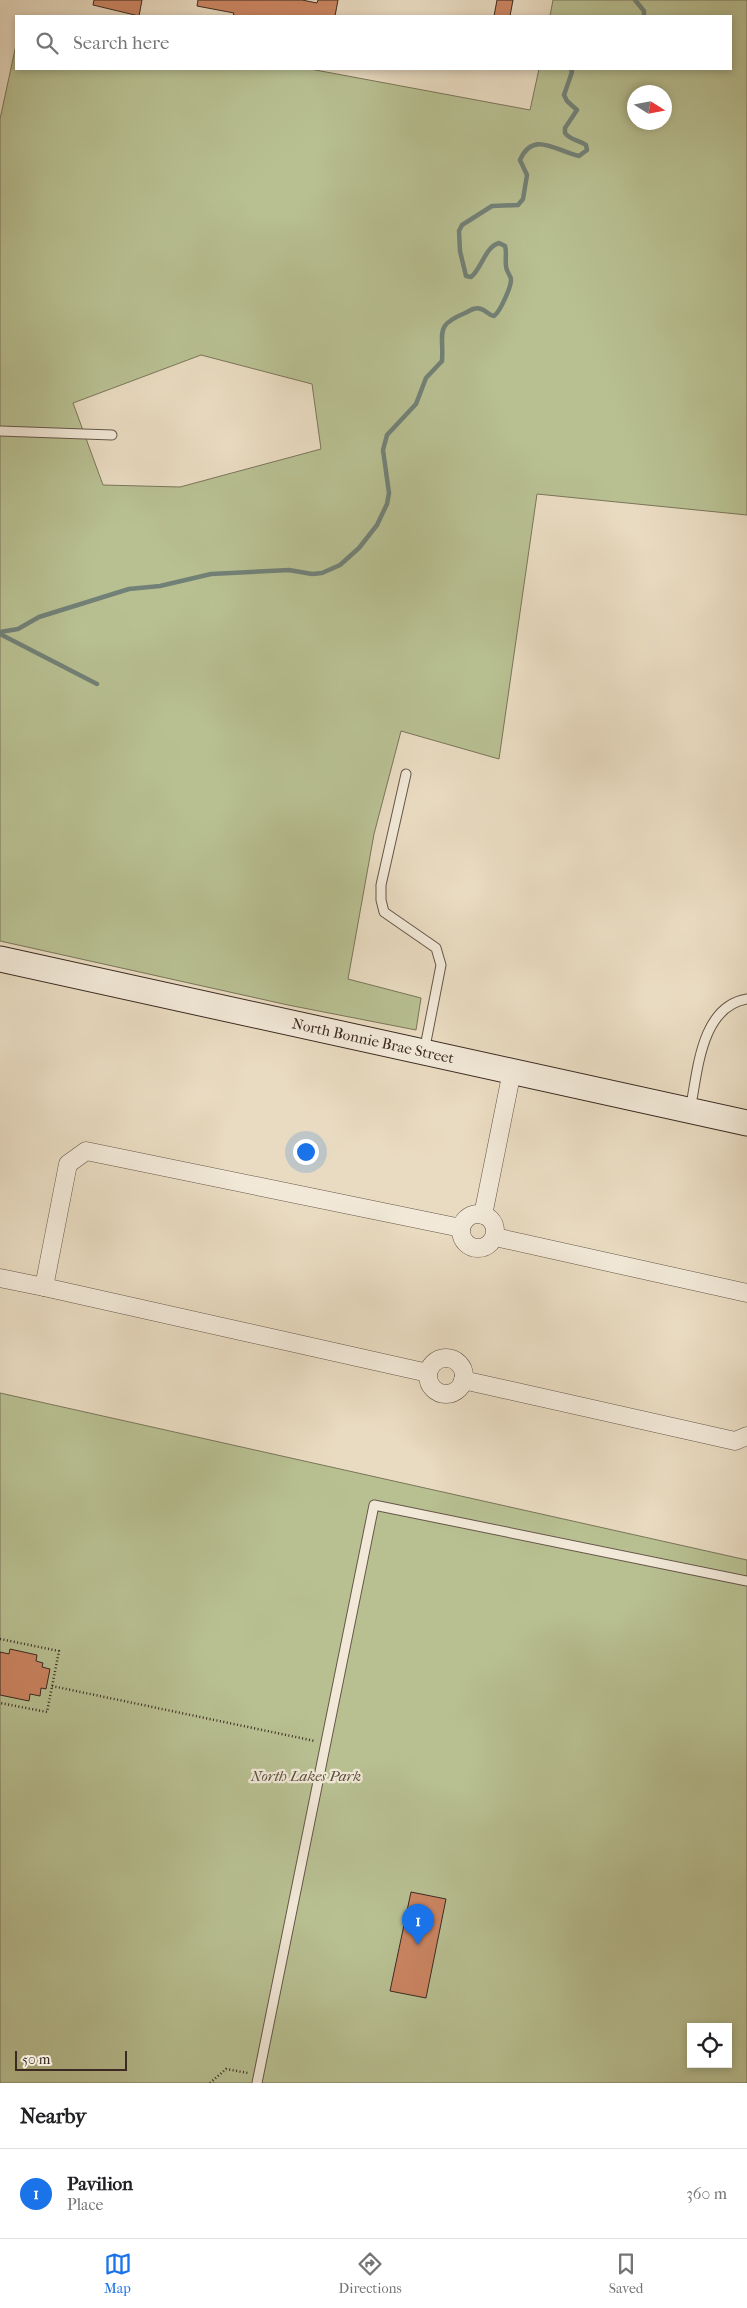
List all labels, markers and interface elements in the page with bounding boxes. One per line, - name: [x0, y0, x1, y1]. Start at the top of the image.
- search box: [15, 15, 732, 70]
- icon: search: [33, 29, 61, 57]
- text: Search here: [73, 32, 169, 54]
- north arrow: [627, 85, 672, 130]
- street label: North Bonnie Brae Street: [291, 1014, 456, 1068]
- your location: [293, 1139, 319, 1165]
- park label: North Lakes Park: [250, 1767, 361, 1785]
- pin: 1: [402, 1904, 434, 1945]
- map controls: [687, 2023, 732, 2068]
- button: locate: [687, 2023, 732, 2068]
- scale bar: [15, 2048, 128, 2071]
- text: 50 m: [22, 2051, 50, 2068]
- text: Nearby: [20, 2104, 86, 2128]
- text: Pavilion: [67, 2173, 133, 2195]
- text: 1: [33, 2184, 39, 2203]
- text: 360 m: [686, 2184, 727, 2203]
- text: Place: [67, 2195, 103, 2214]
- tab: Map: [104, 2250, 132, 2297]
- tab: Directions: [339, 2250, 402, 2297]
- tab: Saved: [609, 2250, 643, 2297]

